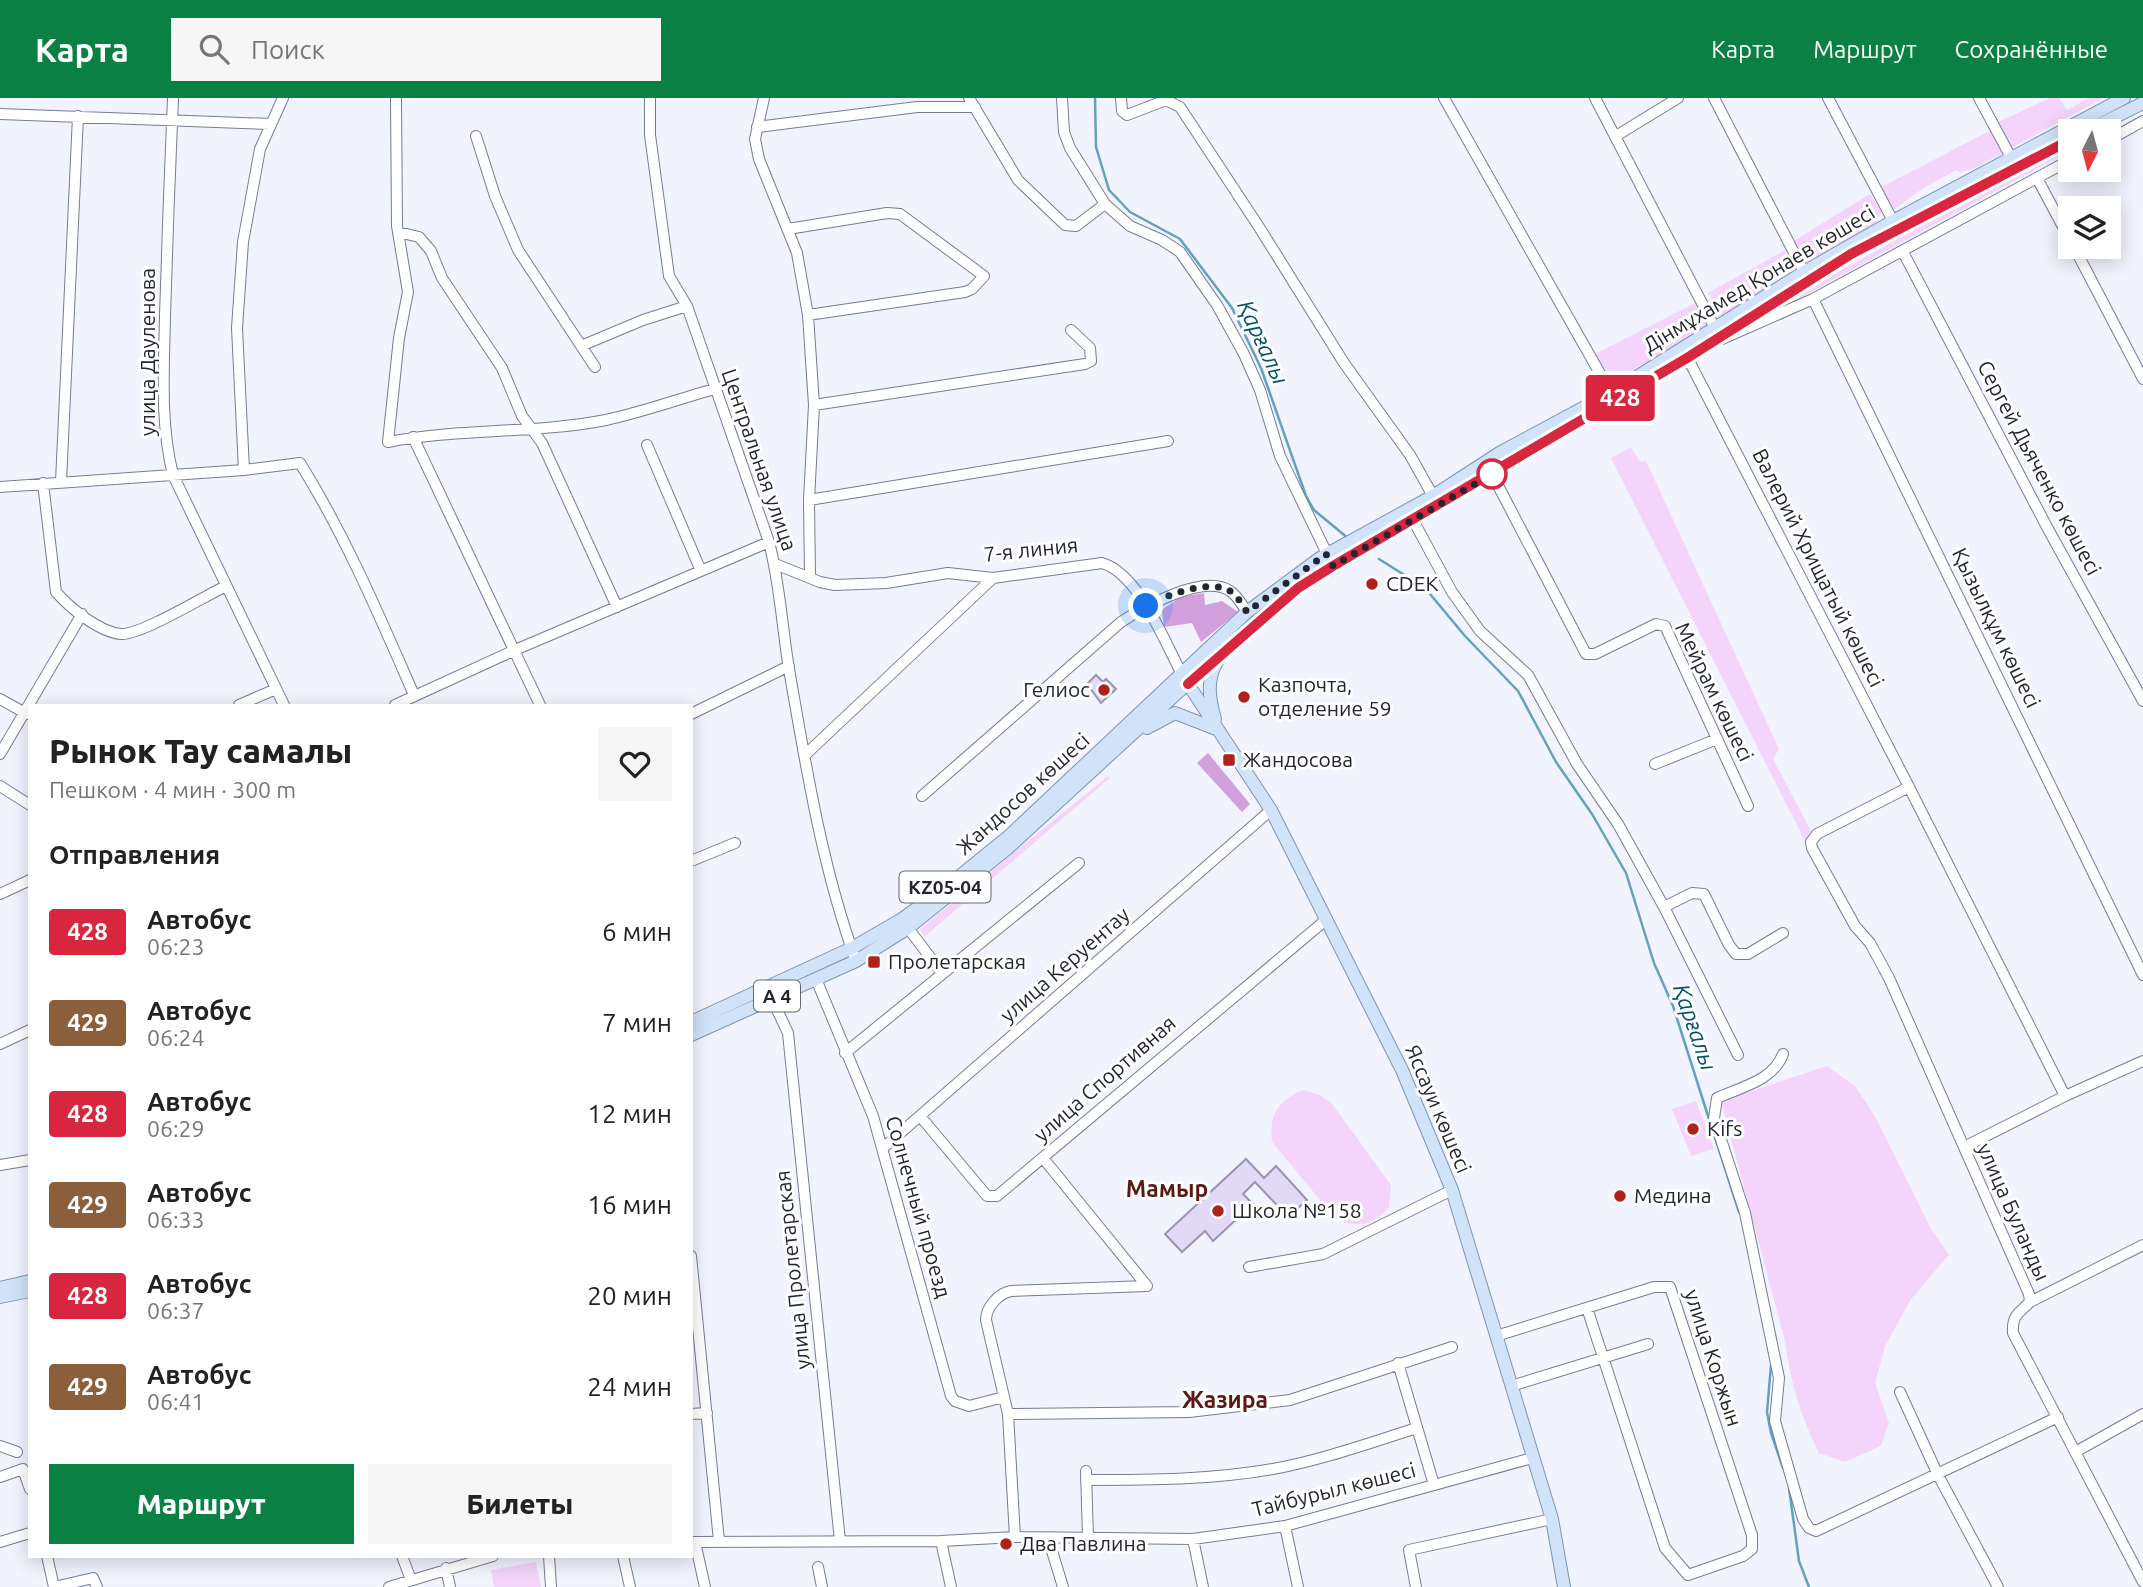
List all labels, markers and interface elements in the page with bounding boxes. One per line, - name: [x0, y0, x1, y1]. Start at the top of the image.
- search box: [171, 18, 661, 81]
- icon: search: [195, 30, 233, 68]
- text: Карта: [35, 31, 129, 68]
- text: Поиск: [251, 35, 325, 64]
- text: Карта: [1711, 36, 1775, 63]
- text: Маршрут: [1813, 36, 1917, 63]
- text: Сохранённые: [1955, 36, 2108, 63]
- north arrow: [2058, 119, 2121, 182]
- map controls: [2058, 119, 2121, 259]
- button: layers: [2058, 196, 2121, 259]
- street label: Дінмұхамед Қонаев көшесі: [1638, 199, 1879, 357]
- street label: улица Дауленова: [135, 268, 159, 436]
- water label: Қарғалы: [1233, 296, 1294, 388]
- street label: Сергей Дьяченко көшесі: [1973, 356, 2107, 579]
- street label: Центральная улица: [718, 366, 802, 554]
- line badge: 428: [1580, 375, 1660, 421]
- text: 428: [1600, 384, 1640, 411]
- street label: Валерий Хрищатый көшесі: [1748, 444, 1890, 691]
- unlabelled marker: [1477, 459, 1507, 489]
- street label: 7-я линия: [983, 532, 1079, 566]
- street label: Қызылқұм көшесі: [1948, 544, 2046, 711]
- place label: CDEK: [1386, 571, 1438, 595]
- marker: CDEK: [1364, 576, 1380, 592]
- your location: [1128, 588, 1163, 623]
- street label: Мейрам көшесі: [1671, 618, 1759, 765]
- place label: Казпочта, отделение 59: [1258, 672, 1392, 720]
- place label: Гелиос: [1023, 677, 1090, 701]
- marker: Гелиос: [1096, 682, 1112, 698]
- marker: Казпочта, отделение 59: [1236, 689, 1252, 705]
- button: heart: [598, 727, 672, 801]
- street label: Жандосов көшесі: [951, 727, 1094, 859]
- text: Рынок Тау самалы: [49, 732, 352, 769]
- place label: Жандосова: [1243, 747, 1353, 771]
- marker: Жандосова: [1221, 752, 1237, 768]
- text: Пешком · 4 мин · 300 m: [49, 777, 296, 802]
- text: Отправления: [49, 840, 220, 869]
- road number: KZ05-04: [900, 872, 990, 902]
- street label: улица Керуентау: [995, 902, 1134, 1027]
- text: Автобус: [147, 905, 251, 934]
- text: 6 мин: [602, 917, 672, 946]
- text: 428: [67, 918, 108, 945]
- text: 06:23: [147, 934, 205, 959]
- place label: Пролетарская: [888, 949, 1026, 973]
- marker: Пролетарская: [866, 954, 882, 970]
- road number: А 4: [754, 980, 800, 1012]
- water label: Қарғалы: [1669, 980, 1722, 1073]
- text: Автобус: [147, 996, 251, 1025]
- text: 7 мин: [602, 1008, 672, 1037]
- text: 429: [67, 1009, 108, 1036]
- street label: улица Спортивная: [1029, 1010, 1180, 1146]
- text: 06:24: [147, 1025, 205, 1050]
- street label: Яссауи көшесі: [1401, 1041, 1477, 1176]
- text: Автобус: [147, 1087, 251, 1116]
- text: 12 мин: [587, 1099, 672, 1128]
- text: 428: [67, 1100, 108, 1127]
- street label: Солнечный проезд: [882, 1113, 956, 1300]
- text: 06:29: [147, 1116, 205, 1141]
- place label: Kifs: [1707, 1116, 1742, 1140]
- marker: Kifs: [1685, 1121, 1701, 1137]
- street label: улица Буланды: [1973, 1139, 2055, 1284]
- street label: улица Пролетарская: [770, 1169, 814, 1371]
- district label: Мамыр: [1126, 1176, 1208, 1201]
- text: Автобус: [147, 1178, 251, 1207]
- place label: Медина: [1634, 1183, 1712, 1207]
- marker: Медина: [1612, 1188, 1628, 1204]
- text: 16 мин: [587, 1190, 672, 1219]
- text: 429: [67, 1191, 108, 1218]
- place label: Школа №158: [1232, 1198, 1362, 1222]
- marker: Школа №158: [1210, 1203, 1226, 1219]
- text: 06:33: [147, 1207, 205, 1232]
- text: Автобус: [147, 1269, 251, 1298]
- text: 20 мин: [587, 1281, 672, 1310]
- text: 428: [67, 1282, 108, 1309]
- street label: улица Коржын: [1681, 1286, 1747, 1429]
- text: 06:37: [147, 1298, 205, 1323]
- text: Автобус: [147, 1360, 251, 1389]
- text: 24 мин: [587, 1372, 672, 1401]
- text: 429: [67, 1373, 108, 1400]
- district label: Жазира: [1182, 1387, 1268, 1412]
- text: 06:41: [147, 1389, 205, 1414]
- street label: Тайбурыл көшесі: [1250, 1457, 1418, 1521]
- button: Маршрут: [49, 1464, 354, 1544]
- button: Билеты: [368, 1464, 672, 1544]
- place label: Два Павлина: [1020, 1531, 1146, 1555]
- marker: Два Павлина: [998, 1536, 1014, 1552]

